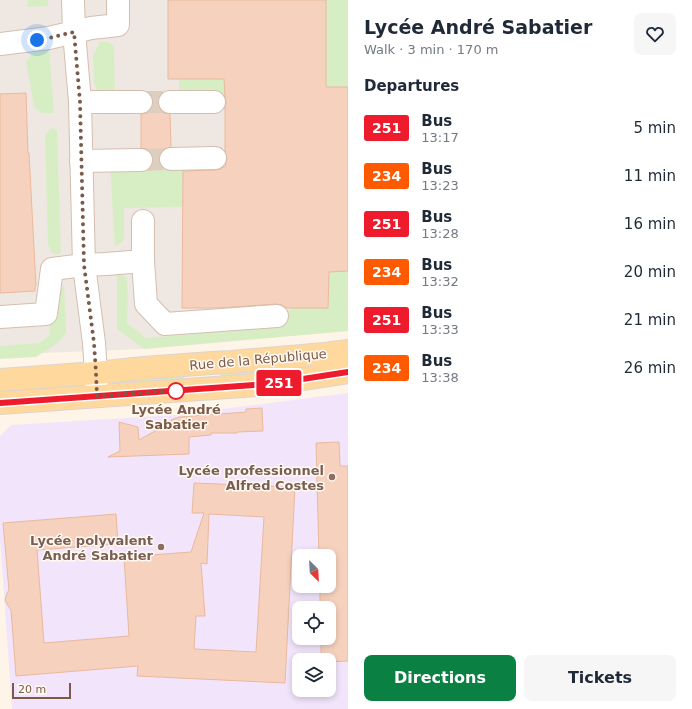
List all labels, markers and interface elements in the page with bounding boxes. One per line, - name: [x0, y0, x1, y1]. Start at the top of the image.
- button: heart: [634, 13, 676, 55]
- text: Lycée André Sabatier: [364, 16, 592, 38]
- your location: [27, 30, 47, 50]
- text: Walk · 3 min · 170 m: [364, 42, 498, 57]
- text: Departures: [364, 77, 459, 95]
- text: Bus: [421, 112, 452, 130]
- text: 5 min: [633, 119, 676, 137]
- text: 251: [372, 120, 401, 136]
- text: 13:17: [421, 130, 459, 145]
- text: Bus: [421, 160, 452, 178]
- text: 11 min: [624, 167, 676, 185]
- text: 234: [372, 168, 401, 184]
- text: 13:23: [421, 178, 459, 193]
- text: Bus: [421, 208, 452, 226]
- text: 16 min: [624, 215, 676, 233]
- text: 251: [372, 216, 401, 232]
- text: 13:28: [421, 226, 459, 241]
- text: Bus: [421, 256, 452, 274]
- text: 20 min: [624, 263, 676, 281]
- text: 234: [372, 264, 401, 280]
- text: 13:32: [421, 274, 459, 289]
- text: Bus: [421, 304, 452, 322]
- text: 21 min: [624, 311, 676, 329]
- text: 251: [372, 312, 401, 328]
- text: 13:33: [421, 322, 459, 337]
- street label: Rue de la République: [189, 346, 327, 373]
- text: Bus: [421, 352, 452, 370]
- text: 26 min: [624, 359, 676, 377]
- text: 234: [372, 360, 401, 376]
- line badge: 251: [256, 370, 302, 396]
- text: 13:38: [421, 370, 459, 385]
- text: 251: [264, 375, 294, 391]
- marker: Lycée André Sabatier: [167, 382, 185, 400]
- place label: Lycée André Sabatier: [131, 402, 221, 432]
- place label: Lycée professionnel Alfred Costes: [178, 463, 324, 493]
- marker: Lycée professionnel Alfred Costes: [327, 472, 337, 482]
- place label: Lycée polyvalent André Sabatier: [30, 533, 154, 563]
- marker: Lycée polyvalent André Sabatier: [156, 542, 166, 552]
- north arrow: [292, 549, 336, 593]
- map controls: [292, 549, 336, 697]
- button: locate: [292, 601, 336, 645]
- button: layers: [292, 653, 336, 697]
- button: Directions: [364, 655, 516, 701]
- button: Tickets: [524, 655, 676, 701]
- scale bar: [12, 681, 71, 700]
- text: 20 m: [18, 683, 46, 696]

